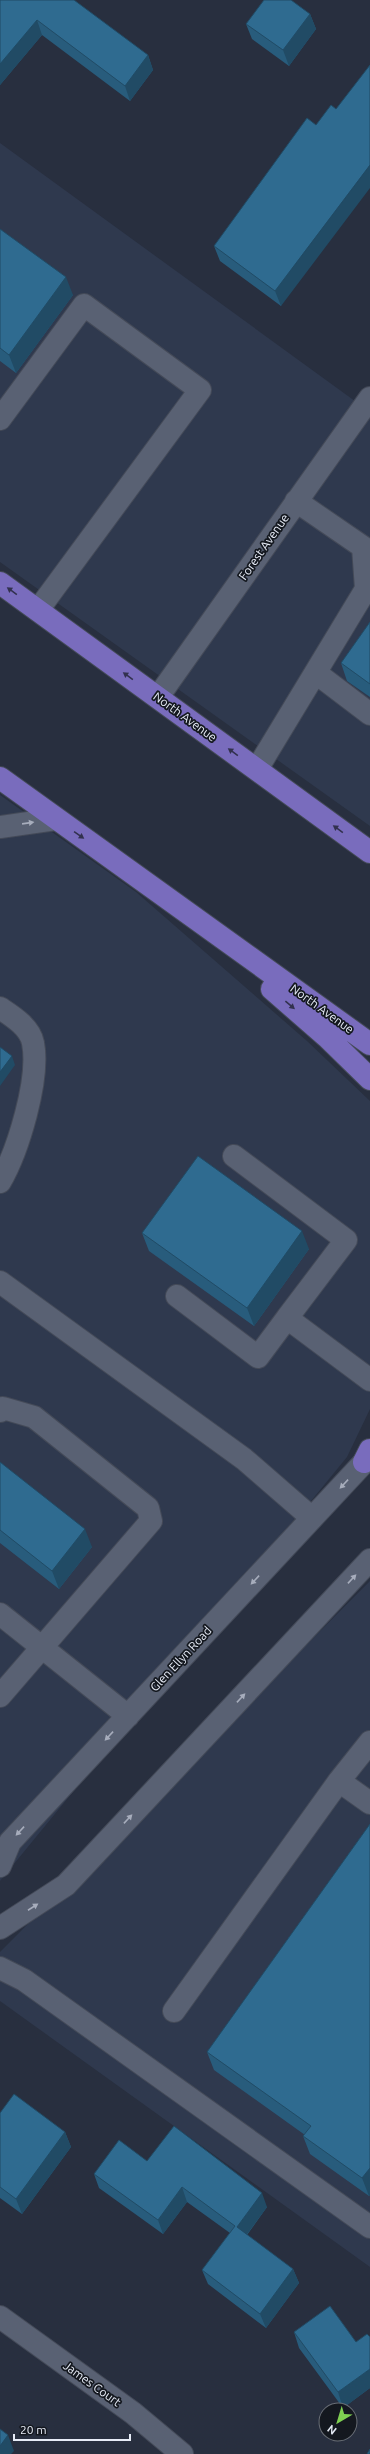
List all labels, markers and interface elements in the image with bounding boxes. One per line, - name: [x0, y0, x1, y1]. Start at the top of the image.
- street label: Forest Avenue: [236, 511, 291, 582]
- one-way arrow: [6, 587, 17, 595]
- one-way arrow: [123, 671, 134, 680]
- street label: North Avenue: [151, 689, 219, 744]
- one-way arrow: [228, 748, 239, 756]
- one-way arrow: [22, 820, 34, 826]
- one-way arrow: [333, 825, 344, 833]
- one-way arrow: [73, 831, 84, 839]
- street label: North Avenue: [288, 981, 356, 1036]
- one-way arrow: [284, 1000, 295, 1009]
- one-way arrow: [339, 1479, 348, 1490]
- one-way arrow: [348, 1574, 357, 1584]
- one-way arrow: [251, 1575, 260, 1584]
- street label: Glen Ellyn Road: [147, 1624, 214, 1694]
- one-way arrow: [236, 1693, 246, 1703]
- one-way arrow: [104, 1731, 114, 1741]
- one-way arrow: [123, 1815, 132, 1824]
- one-way arrow: [16, 1826, 25, 1836]
- one-way arrow: [28, 1903, 38, 1911]
- street label: James Court: [61, 2358, 124, 2409]
- north arrow: [318, 2402, 358, 2442]
- scale bar: [14, 2416, 130, 2442]
- text: 20 m: [20, 2423, 47, 2436]
- text: N: [325, 2423, 339, 2437]

